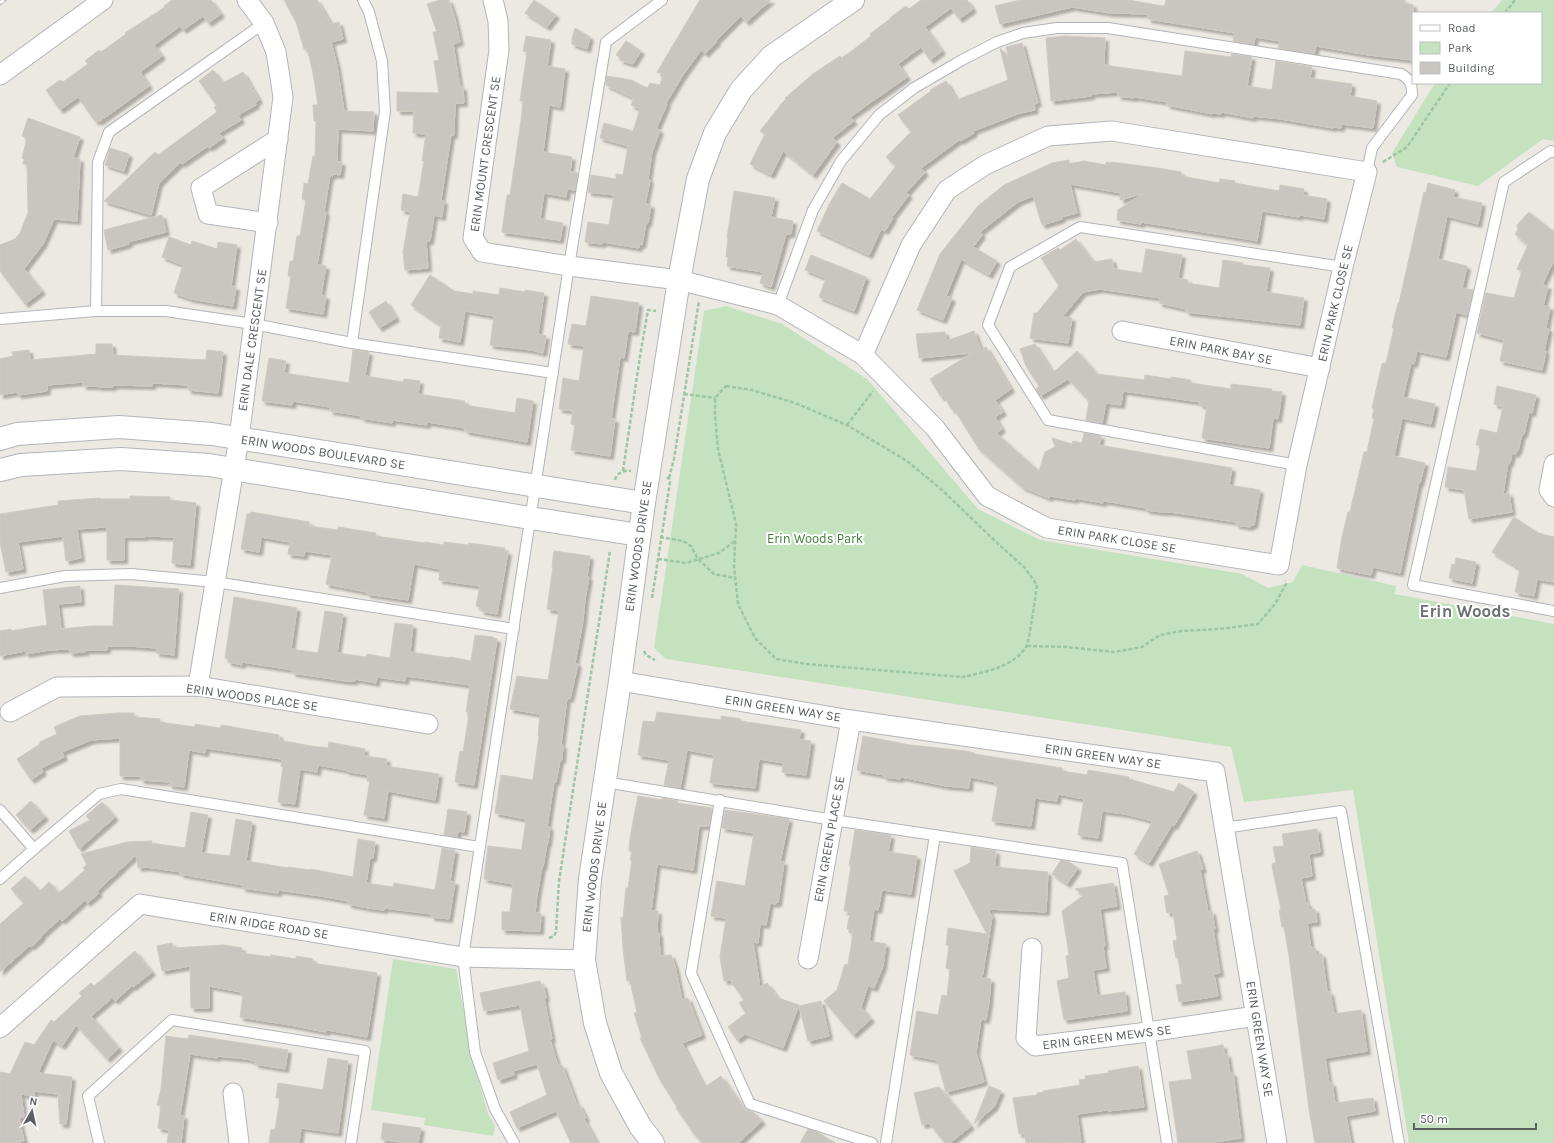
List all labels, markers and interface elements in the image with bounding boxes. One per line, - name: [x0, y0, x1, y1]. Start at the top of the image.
- legend: [1412, 12, 1542, 84]
- text: Road: [1448, 21, 1476, 35]
- text: Park: [1448, 41, 1473, 55]
- text: Building: [1448, 61, 1495, 75]
- street label: ERIN MOUNT CRESCENT SE: [467, 75, 503, 233]
- street label: ERIN PARK CLOSE SE: [1314, 243, 1356, 363]
- street label: ERIN DALE CRESCENT SE: [235, 268, 269, 412]
- street label: ERIN PARK BAY SE: [1168, 333, 1274, 367]
- street label: ERIN WOODS BOULEVARD SE: [240, 432, 406, 472]
- street label: ERIN WOODS DRIVE SE: [621, 480, 655, 612]
- street label: ERIN PARK CLOSE SE: [1057, 522, 1177, 556]
- park label: Erin Woods Park: [767, 531, 863, 546]
- district label: Erin Woods: [1419, 601, 1511, 621]
- street label: ERIN WOODS PLACE SE: [185, 680, 319, 714]
- street label: ERIN GREEN WAY SE: [724, 691, 842, 725]
- street label: ERIN GREEN WAY SE: [1044, 740, 1162, 772]
- street label: ERIN GREEN PLACE SE: [810, 775, 848, 903]
- street label: ERIN WOODS DRIVE SE: [579, 801, 609, 933]
- street label: ERIN RIDGE ROAD SE: [208, 908, 330, 942]
- street label: ERIN GREEN WAY SE: [1243, 980, 1277, 1098]
- street label: ERIN GREEN MEWS SE: [1042, 1022, 1172, 1052]
- north arrow: [12, 1091, 52, 1131]
- text: N: [29, 1095, 38, 1109]
- scale bar: [1414, 1105, 1536, 1131]
- text: 50 m: [1420, 1112, 1448, 1126]

